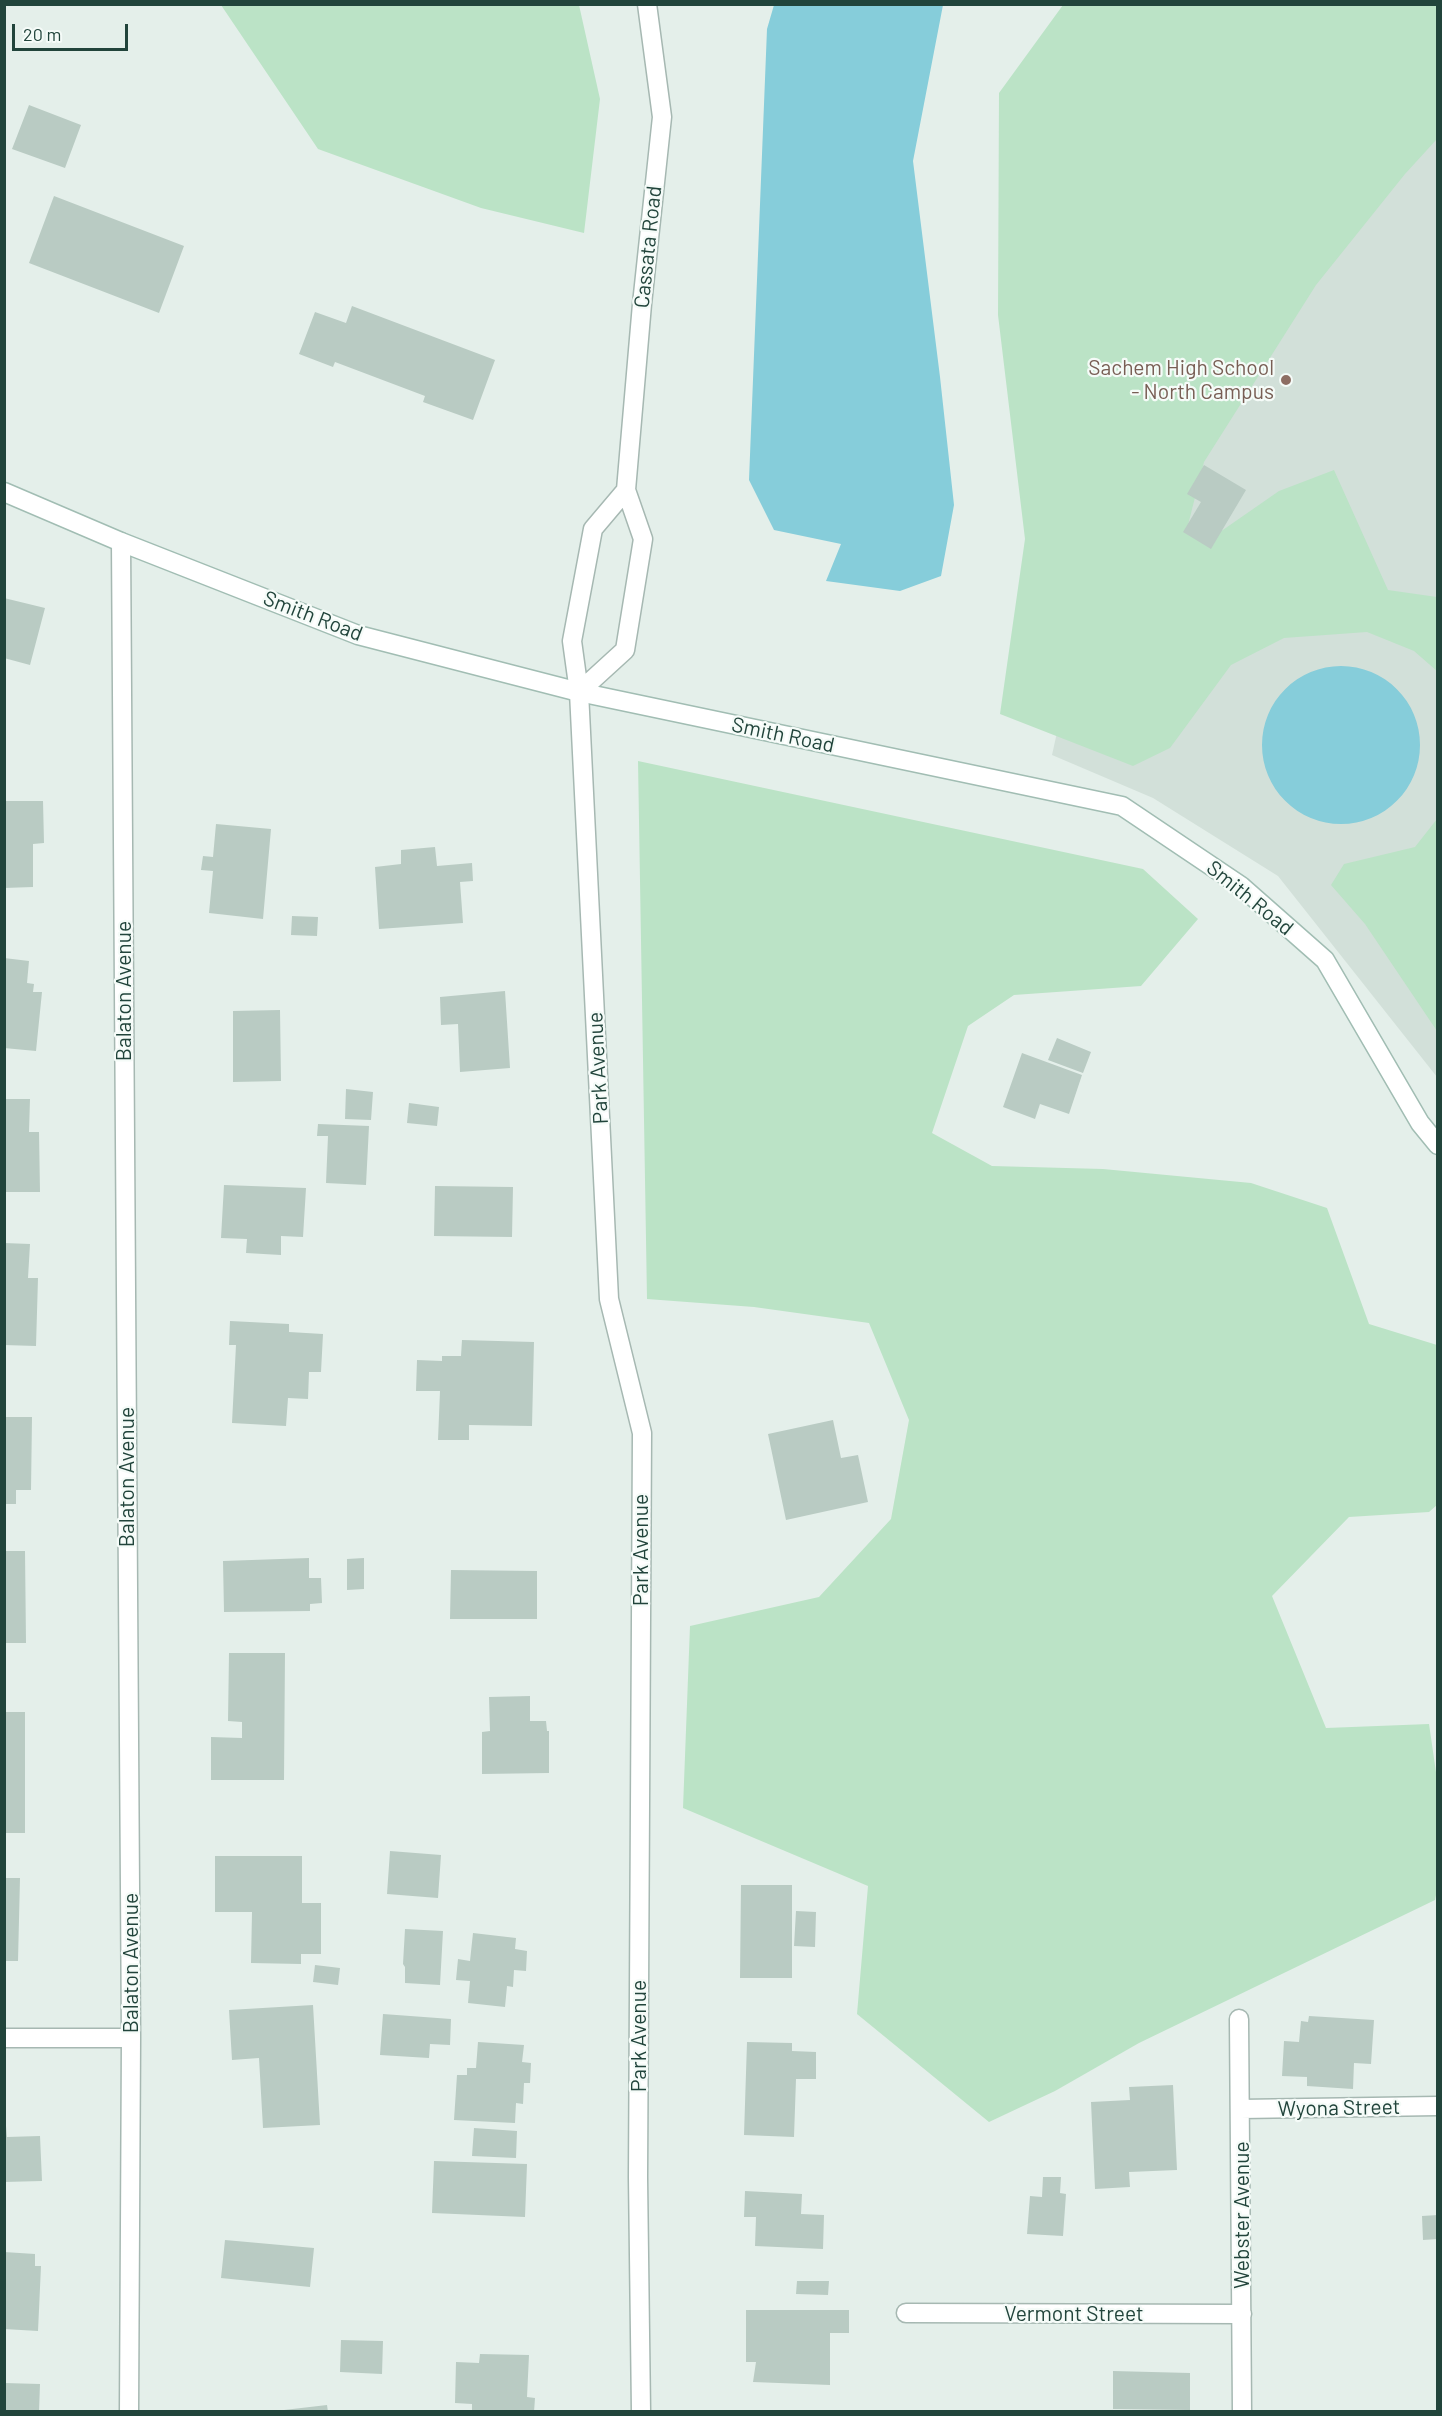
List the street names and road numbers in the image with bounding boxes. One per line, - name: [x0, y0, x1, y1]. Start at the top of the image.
- street label: Cassata Road: [629, 185, 667, 309]
- street label: Smith Road: [260, 585, 366, 647]
- street label: Smith Road: [729, 712, 837, 758]
- street label: Smith Road: [1201, 855, 1299, 941]
- street label: Balaton Avenue: [111, 921, 137, 1061]
- street label: Park Avenue: [582, 1011, 614, 1125]
- street label: Balaton Avenue: [114, 1407, 140, 1547]
- street label: Park Avenue: [628, 1494, 654, 1606]
- street label: Balaton Avenue: [118, 1893, 144, 2033]
- street label: Park Avenue: [626, 1980, 652, 2092]
- street label: Wyona Street: [1277, 2094, 1401, 2122]
- street label: Webster Avenue: [1229, 2141, 1255, 2289]
- street label: Vermont Street: [1004, 2301, 1144, 2327]

